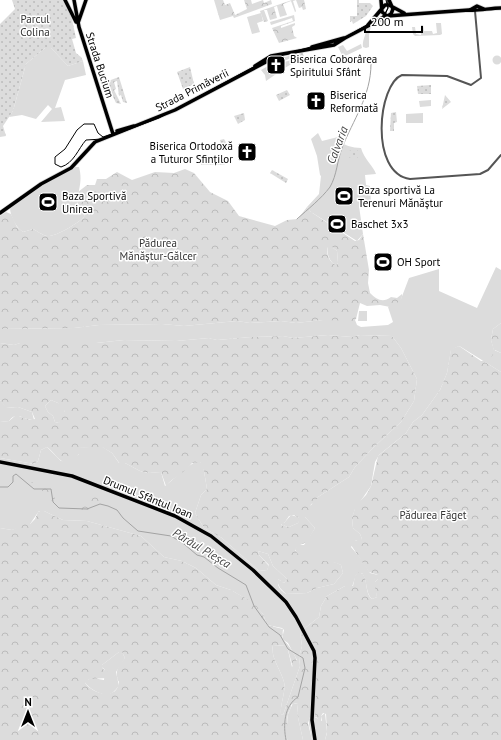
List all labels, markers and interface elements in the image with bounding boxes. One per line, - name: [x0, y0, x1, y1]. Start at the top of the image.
- scale bar: [365, 8, 422, 34]
- park label: Parcul Colina: [20, 12, 50, 39]
- text: 200 m: [371, 14, 404, 29]
- street label: Strada Bucium: [83, 30, 117, 100]
- place label: Biserica Coborârea Spiritului Sfânt: [290, 52, 377, 79]
- church icon: Biserica Coborârea Spiritului Sfânt: [265, 54, 287, 76]
- street label: Strada Primăverii: [153, 66, 231, 114]
- place label: Biserica Reformată: [330, 88, 378, 115]
- church icon: Biserica Reformată: [305, 90, 327, 112]
- water label: Calvaria: [323, 124, 351, 166]
- place label: Biserica Ortodoxă a Tuturor Sfinților: [150, 139, 233, 166]
- church icon: Biserica Ortodoxă a Tuturor Sfinților: [236, 141, 258, 163]
- place label: Baza sportivă La Terenuri Mănăștur: [358, 183, 443, 210]
- sports icon: Baza sportivă La Terenuri Mănăștur: [333, 185, 355, 207]
- place label: Baza Sportivă Unirea: [62, 189, 126, 216]
- sports icon: Baza Sportivă Unirea: [37, 191, 59, 213]
- sports icon: Baschet 3x3: [326, 213, 348, 235]
- place label: Baschet 3x3: [351, 217, 408, 231]
- park label: Pădurea Mănăștur-Gălcer: [119, 236, 197, 263]
- sports icon: OH Sport: [372, 251, 394, 273]
- place label: OH Sport: [397, 255, 441, 269]
- street label: Drumul Sfântul Ioan: [101, 473, 195, 521]
- park label: Pădurea Făget: [399, 508, 467, 522]
- water label: Pârâul Pleșca: [170, 525, 234, 571]
- north arrow: [8, 692, 48, 732]
- text: N: [24, 695, 32, 709]

